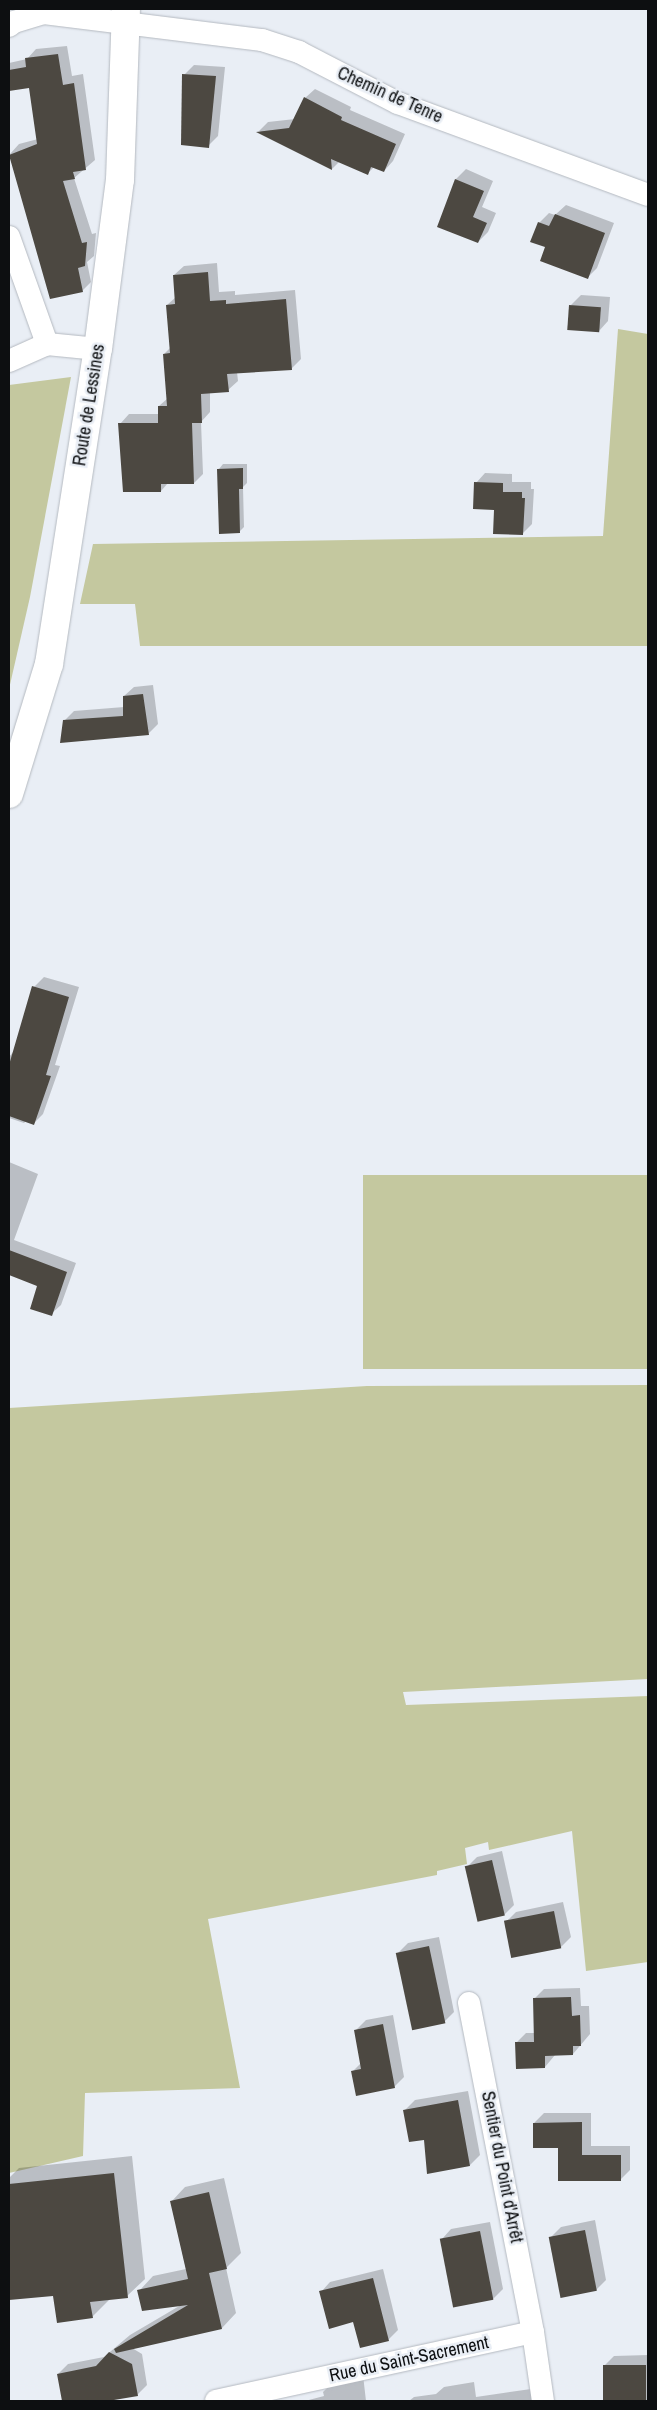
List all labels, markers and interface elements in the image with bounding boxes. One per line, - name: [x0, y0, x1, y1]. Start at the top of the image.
- street label: Chemin de Tenre: [334, 62, 446, 128]
- street label: Route de Lessines: [69, 343, 109, 467]
- street label: Sentier du Point d'Arrêt: [477, 2089, 527, 2245]
- street label: Rue du Saint-Sacrement: [327, 2332, 491, 2386]

